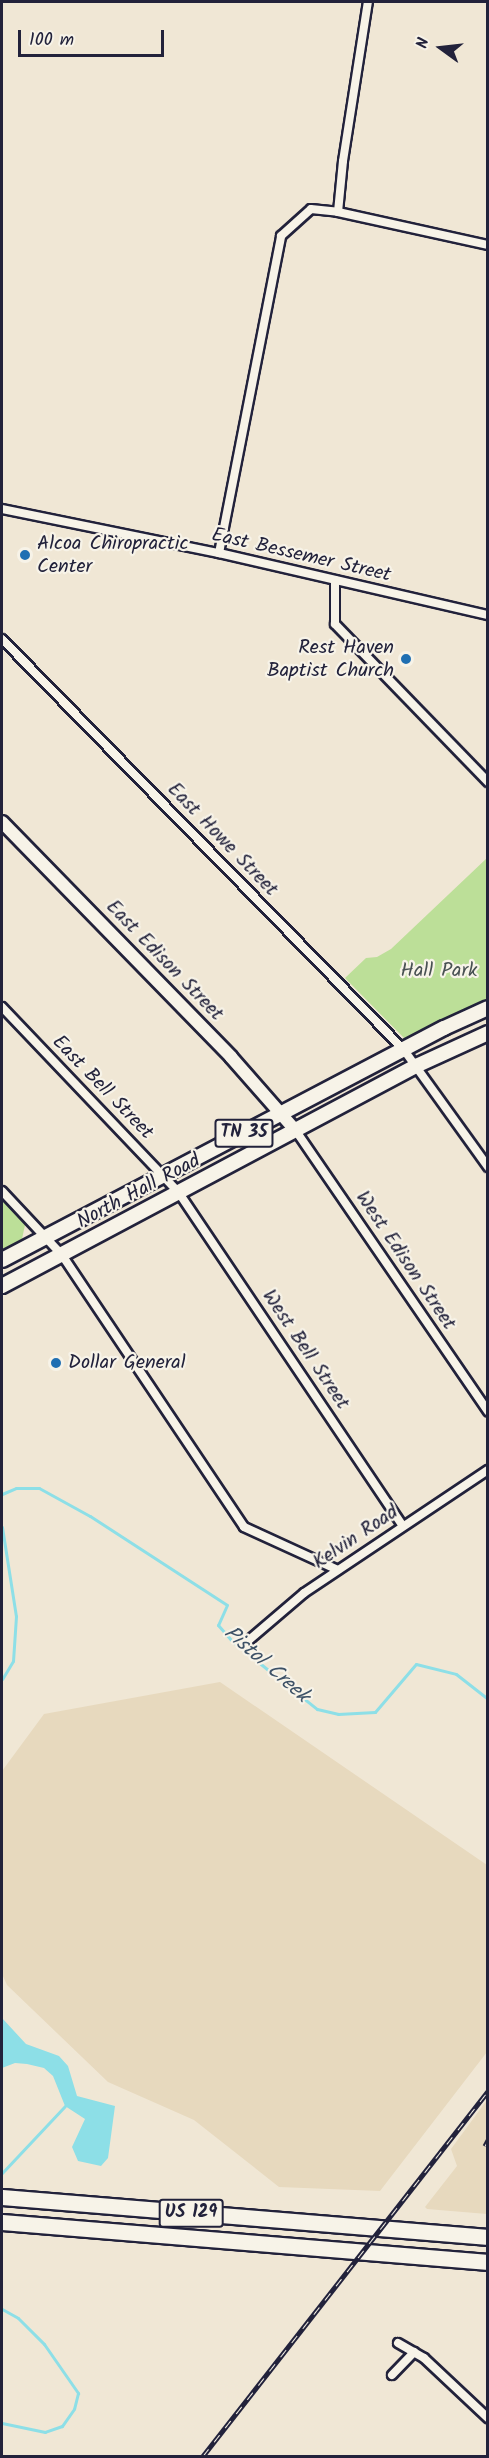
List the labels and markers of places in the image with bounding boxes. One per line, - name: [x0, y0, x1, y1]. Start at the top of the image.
- place label: Alcoa Chiropractic Center: [37, 532, 188, 579]
- marker: Alcoa Chiropractic Center: [18, 548, 32, 562]
- place label: Rest Haven Baptist Church: [267, 636, 394, 683]
- marker: Rest Haven Baptist Church: [399, 652, 413, 666]
- place label: Dollar General: [68, 1351, 186, 1375]
- marker: Dollar General: [49, 1356, 63, 1370]

